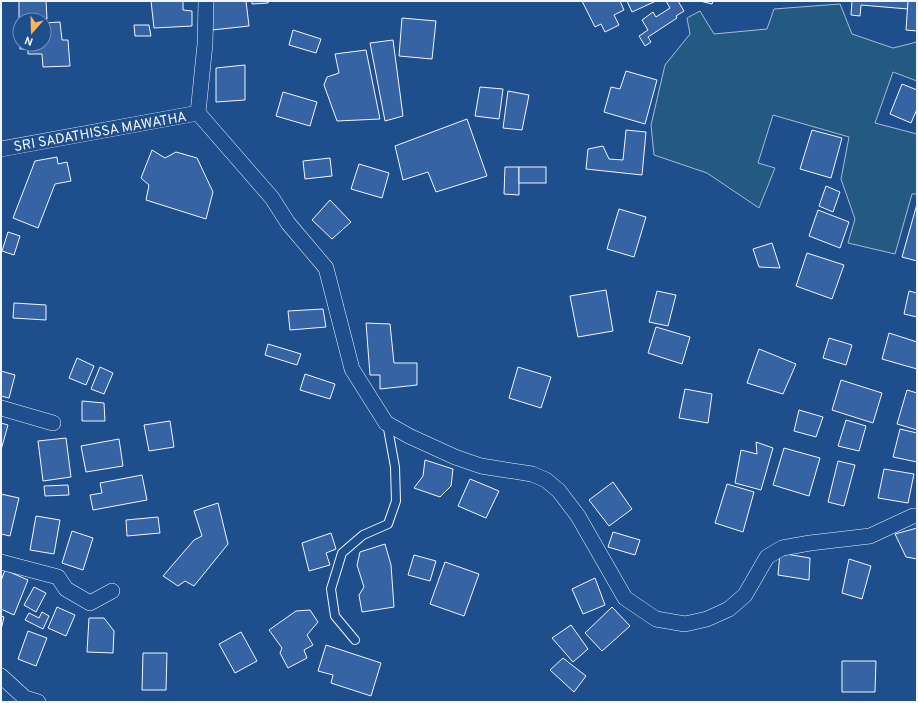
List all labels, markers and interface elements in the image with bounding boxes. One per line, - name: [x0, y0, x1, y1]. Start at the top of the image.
- north arrow: [12, 12, 52, 52]
- text: N: [23, 33, 35, 48]
- street label: SRI SADATHISSA MAWATHA: [12, 109, 188, 156]

